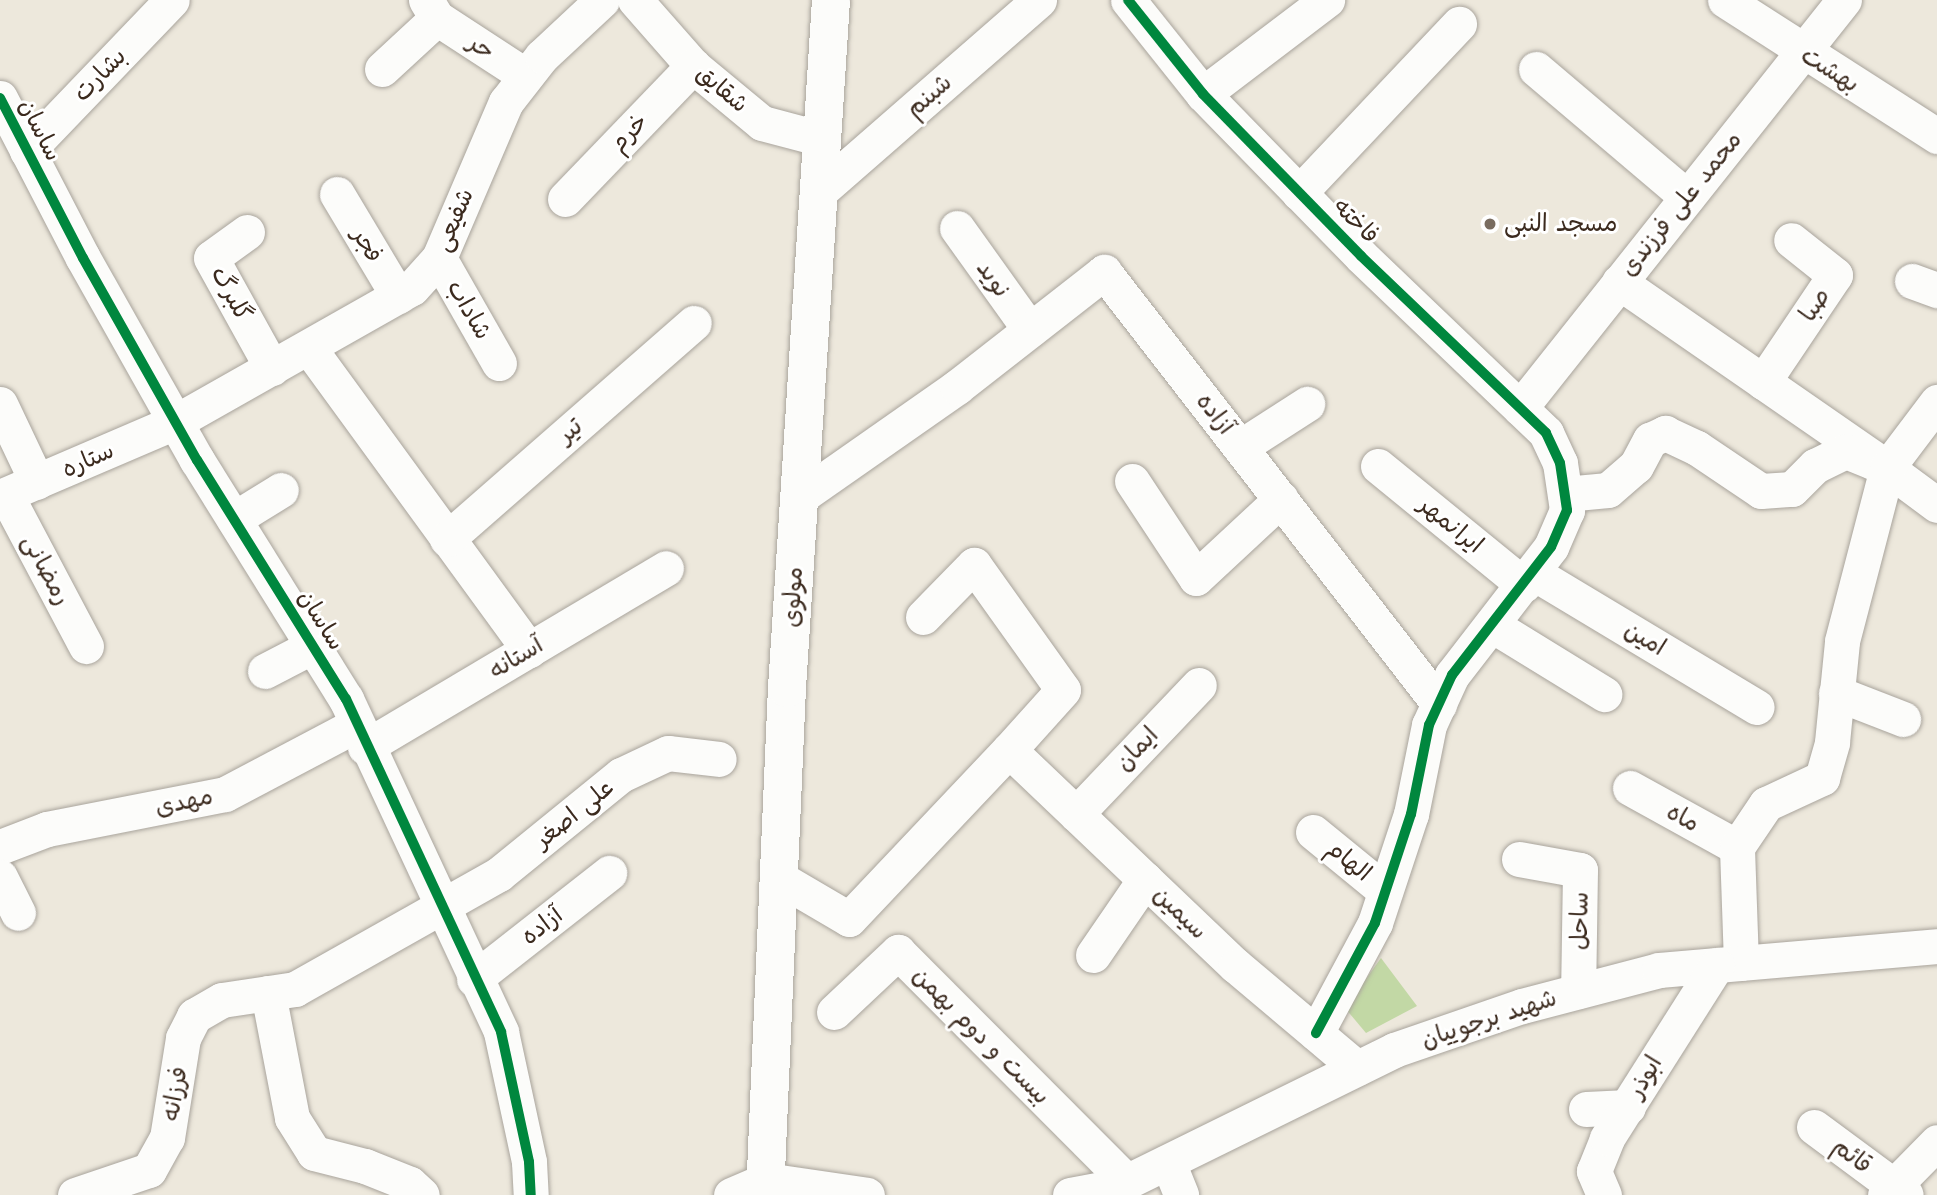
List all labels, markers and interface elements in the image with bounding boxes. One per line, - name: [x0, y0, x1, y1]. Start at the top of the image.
- street label: حر: [462, 28, 500, 66]
- street label: بهشت: [1796, 41, 1864, 99]
- street label: بشارت: [68, 42, 132, 108]
- street label: شقایق: [690, 59, 754, 119]
- street label: شبنم: [900, 68, 958, 124]
- street label: ساسان: [12, 94, 68, 166]
- street label: خرم: [604, 108, 654, 158]
- street label: محمد علی فرزندی: [1614, 126, 1748, 282]
- street label: شفیعی: [428, 184, 480, 256]
- street label: فاخته: [1327, 192, 1385, 250]
- place label: مسجد النبی: [1504, 210, 1617, 238]
- marker: مسجد النبی: [1482, 216, 1498, 232]
- street label: فجر: [345, 222, 389, 268]
- street label: نوید: [970, 255, 1016, 303]
- street label: گلبرگ: [204, 262, 258, 326]
- street label: شاداب: [441, 275, 497, 345]
- street label: صبا: [1793, 283, 1837, 327]
- street label: آزاده: [1190, 388, 1240, 440]
- street label: تیر: [551, 412, 589, 450]
- street label: ستاره: [58, 436, 118, 484]
- street label: ایرانمهر: [1413, 490, 1489, 560]
- street label: رمضانی: [15, 530, 77, 610]
- street label: مولوی: [777, 566, 809, 628]
- street label: ساسان: [291, 584, 351, 656]
- street label: امین: [1619, 616, 1671, 662]
- street label: آستانه: [484, 631, 548, 685]
- street label: ایمان: [1109, 721, 1165, 777]
- street label: علی اصغر: [528, 773, 620, 855]
- street label: مهدی: [153, 782, 215, 822]
- street label: ماه: [1662, 797, 1704, 839]
- street label: الهام: [1321, 834, 1377, 888]
- street label: سیمین: [1147, 880, 1213, 946]
- street label: ساحل: [1565, 892, 1595, 950]
- street label: آزاده: [516, 901, 568, 951]
- street label: بیست و دوم بهمن: [906, 961, 1056, 1111]
- street label: شهید برجوییان: [1418, 984, 1560, 1054]
- street label: ابوذر: [1621, 1051, 1669, 1103]
- street label: فرزانه: [156, 1064, 194, 1124]
- street label: قائم: [1827, 1132, 1877, 1180]

